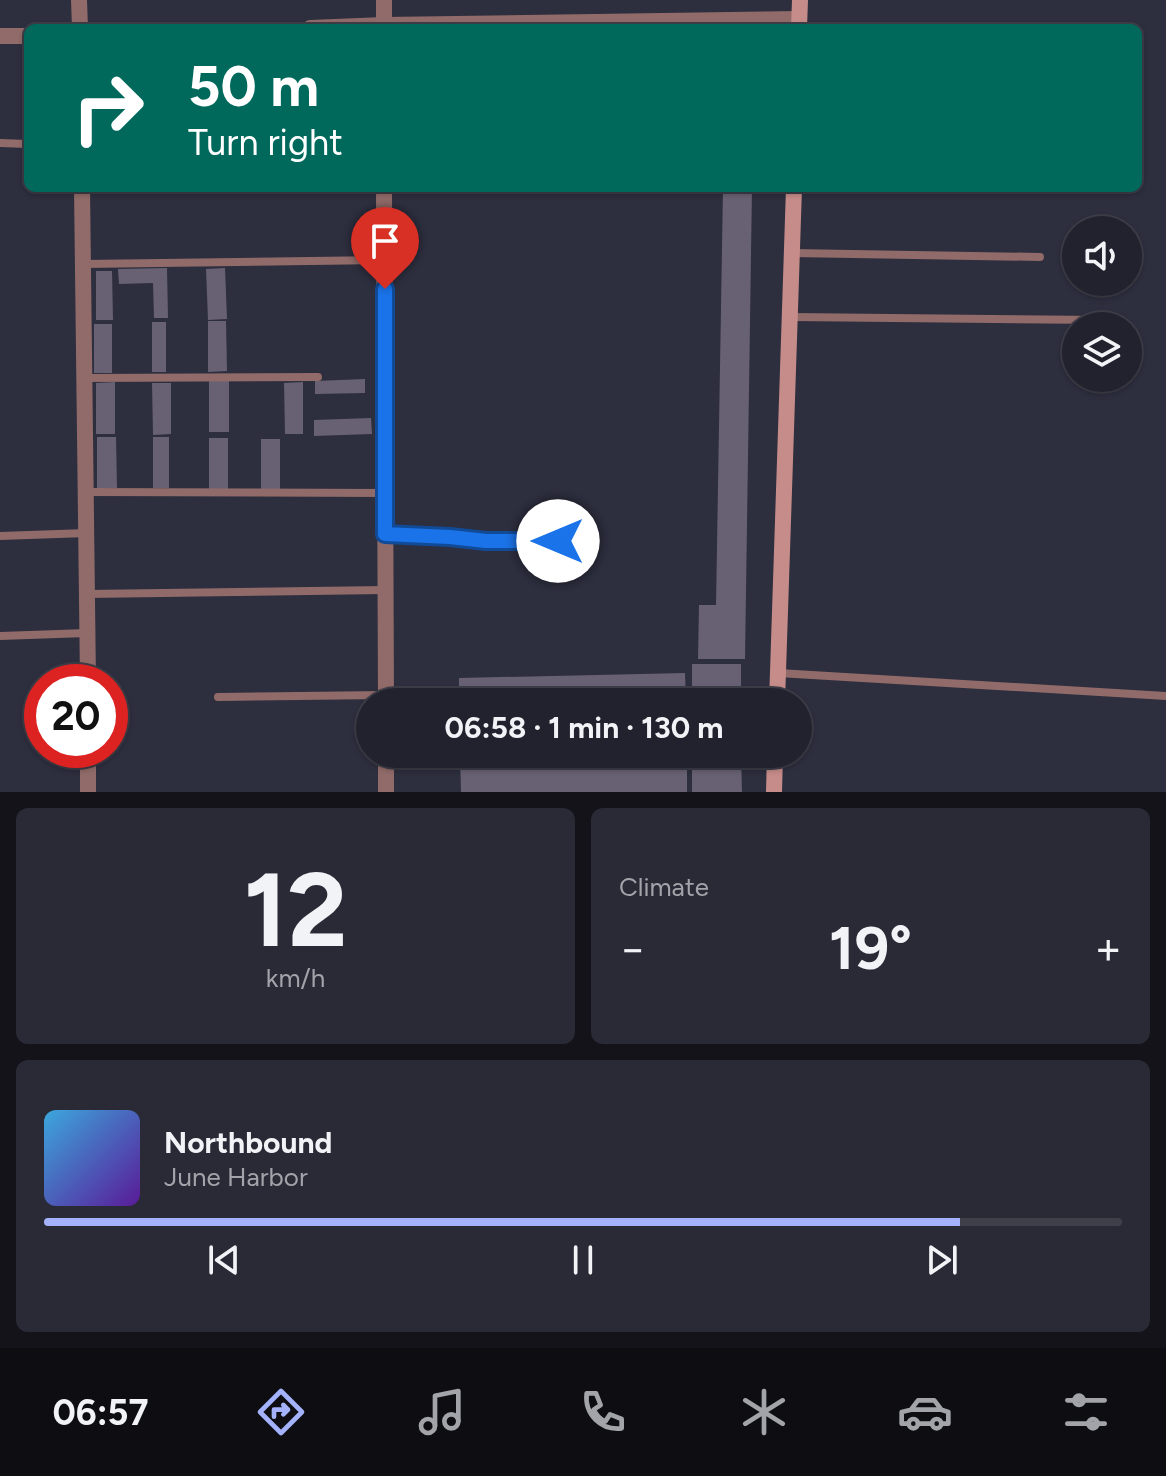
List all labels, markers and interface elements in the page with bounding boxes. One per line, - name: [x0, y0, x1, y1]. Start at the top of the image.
- text: 50 m: [188, 53, 319, 120]
- icon: right: [56, 56, 160, 160]
- text: Turn right: [188, 121, 343, 164]
- pin: [351, 207, 419, 289]
- map controls: [1062, 216, 1142, 392]
- button: sound: [1062, 216, 1142, 296]
- icon: arrive: [363, 219, 407, 263]
- button: layers: [1062, 312, 1142, 392]
- position arrow: [516, 499, 600, 583]
- speed limit sign: 20: [24, 664, 128, 768]
- text: 06:58 · 1 min · 130 m: [445, 709, 723, 746]
- text: 12: [243, 847, 348, 972]
- text: Climate: [619, 871, 709, 903]
- text: 19°: [829, 912, 912, 984]
- text: −: [619, 922, 646, 975]
- text: +: [1095, 922, 1122, 975]
- text: km/h: [266, 962, 325, 994]
- text: Northbound: [164, 1124, 332, 1161]
- text: June Harbor: [164, 1161, 308, 1193]
- icon: previous: [202, 1238, 246, 1282]
- icon: pause: [561, 1238, 605, 1282]
- icon: next: [920, 1238, 964, 1282]
- icon: directions: [253, 1384, 309, 1440]
- icon: music: [414, 1384, 470, 1440]
- icon: phone: [575, 1384, 631, 1440]
- icon: climate: [736, 1384, 792, 1440]
- icon: car: [897, 1384, 953, 1440]
- icon: filters: [1058, 1384, 1114, 1440]
- text: 06:57: [52, 1391, 148, 1434]

